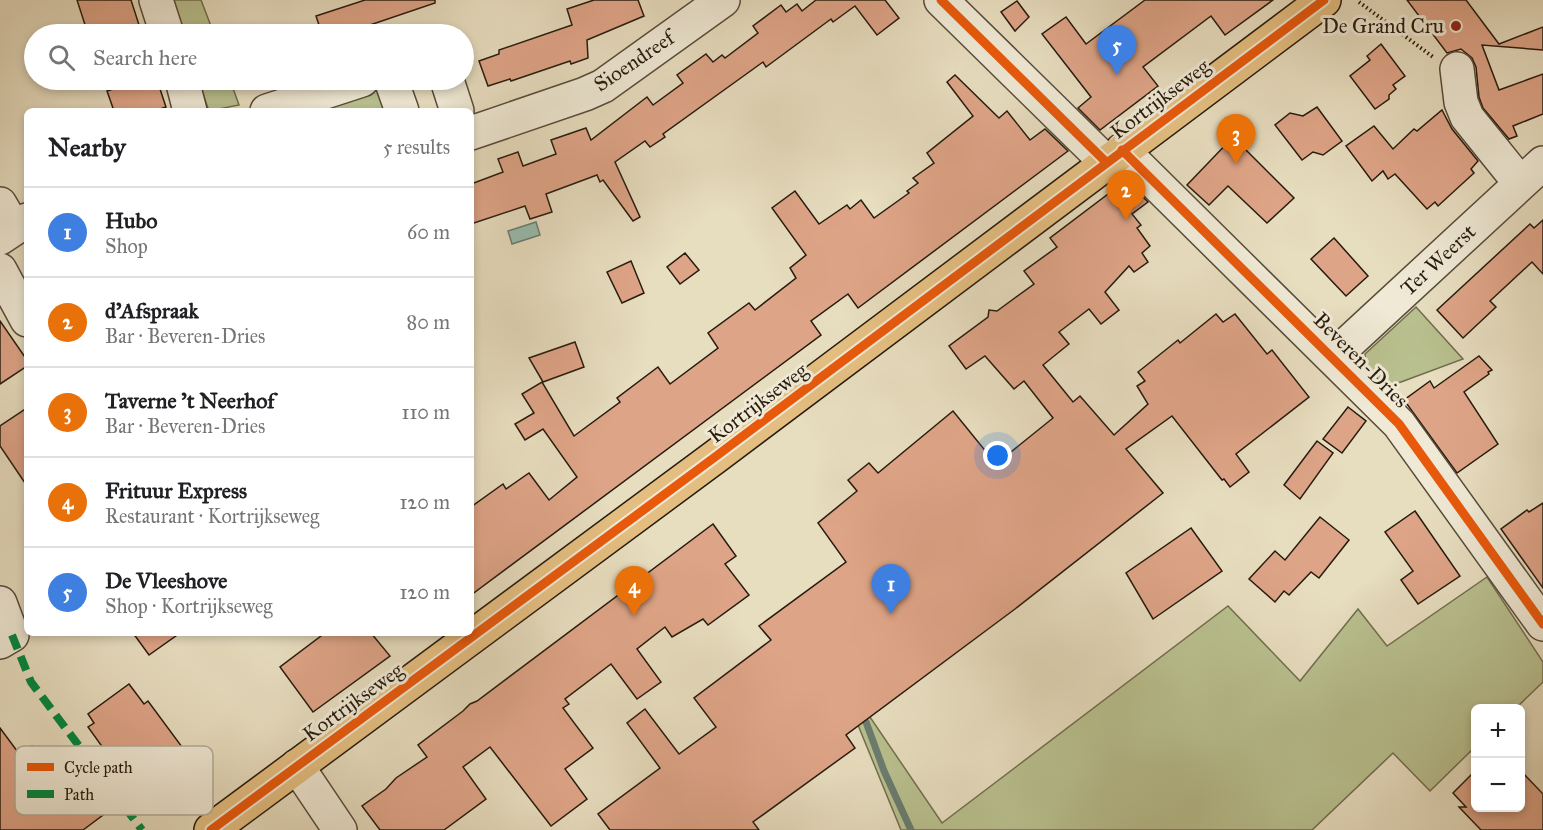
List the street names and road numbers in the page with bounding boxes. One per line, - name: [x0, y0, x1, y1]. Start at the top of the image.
- street label: Sioendreef: [589, 23, 682, 97]
- street label: Kortrijkseweg: [1105, 53, 1215, 145]
- street label: Ter Weerst: [1395, 218, 1481, 301]
- street label: Beveren-Dries: [1308, 307, 1414, 413]
- street label: Kortrijkseweg: [703, 357, 813, 449]
- street label: Kortrijkseweg: [298, 657, 408, 747]

